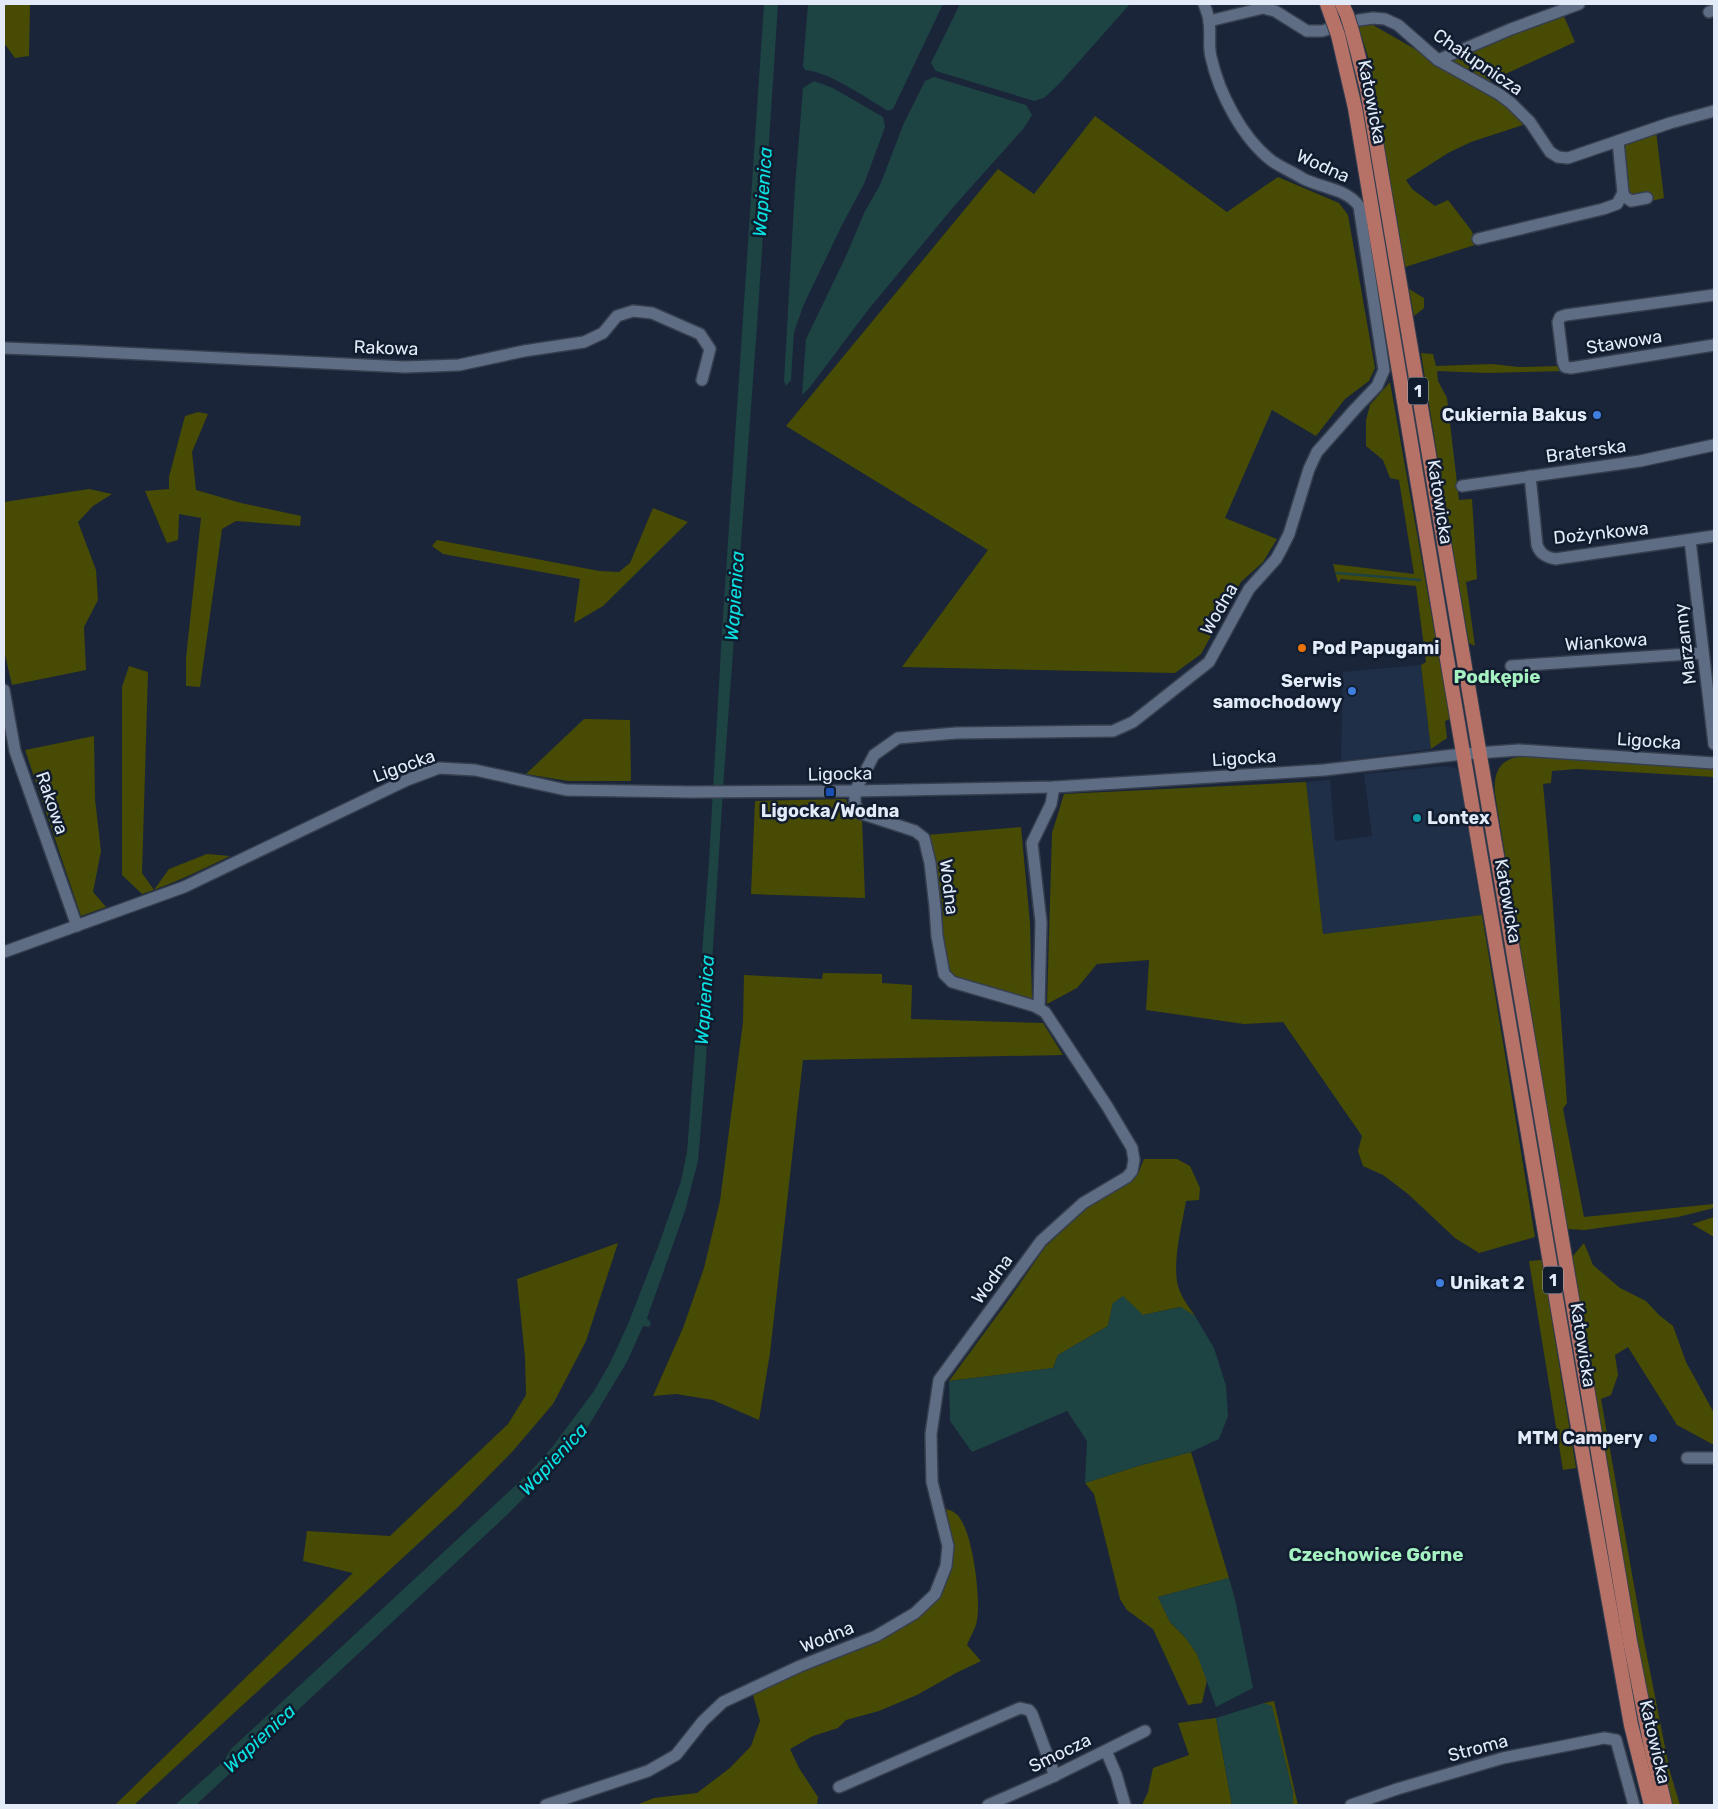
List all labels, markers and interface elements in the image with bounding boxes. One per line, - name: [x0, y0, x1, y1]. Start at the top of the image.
- street label: Chałupnicza: [1429, 24, 1527, 100]
- street label: Katowicka: [1353, 58, 1391, 146]
- street label: Wodna: [1293, 145, 1353, 187]
- water label: Wapienica: [748, 146, 777, 238]
- street label: Stawowa: [1584, 325, 1664, 359]
- street label: Rakowa: [353, 336, 419, 360]
- road number: 1: [1408, 378, 1428, 404]
- place label: Cukiernia Bakus: [1442, 404, 1587, 426]
- marker: Cukiernia Bakus: [1591, 409, 1603, 421]
- street label: Braterska: [1544, 434, 1628, 468]
- street label: Katowicka: [1422, 458, 1458, 546]
- street label: Dożynkowa: [1552, 517, 1650, 549]
- water label: Wapienica: [720, 550, 749, 642]
- street label: Wodna: [1195, 579, 1243, 639]
- street label: Marzanny: [1669, 602, 1701, 686]
- street label: Wiankowa: [1564, 628, 1648, 656]
- place label: Pod Papugami: [1312, 637, 1439, 659]
- marker: Pod Papugami: [1296, 642, 1308, 654]
- district label: Podkępie: [1453, 665, 1541, 688]
- place label: Serwis samochodowy: [1213, 670, 1342, 713]
- marker: Serwis samochodowy: [1346, 685, 1358, 697]
- street label: Ligocka: [1616, 728, 1682, 754]
- street label: Ligocka: [370, 745, 438, 787]
- street label: Ligocka: [1211, 745, 1277, 771]
- street label: Ligocka: [808, 762, 872, 786]
- street label: Rakowa: [31, 769, 73, 837]
- marker: Ligocka/Wodna: [824, 786, 836, 798]
- place label: Ligocka/Wodna: [761, 800, 899, 822]
- place label: Lontex: [1427, 807, 1490, 829]
- marker: Lontex: [1411, 812, 1423, 824]
- street label: Katowicka: [1490, 857, 1526, 945]
- street label: Wodna: [935, 858, 963, 916]
- water label: Wapienica: [690, 954, 719, 1046]
- street label: Wodna: [967, 1250, 1017, 1308]
- road number: 1: [1543, 1266, 1563, 1294]
- place label: Unikat 2: [1450, 1272, 1525, 1294]
- marker: Unikat 2: [1434, 1277, 1446, 1289]
- street label: Katowicka: [1565, 1301, 1601, 1389]
- water label: Wapienica: [514, 1418, 593, 1500]
- place label: MTM Campery: [1517, 1427, 1643, 1449]
- marker: MTM Campery: [1647, 1432, 1659, 1444]
- district label: Czechowice Górne: [1288, 1543, 1464, 1566]
- street label: Wodna: [797, 1616, 857, 1658]
- street label: Katowicka: [1635, 1698, 1675, 1786]
- water label: Wapienica: [218, 1699, 300, 1778]
- street label: Smocza: [1025, 1729, 1095, 1777]
- street label: Stroma: [1446, 1729, 1510, 1767]

